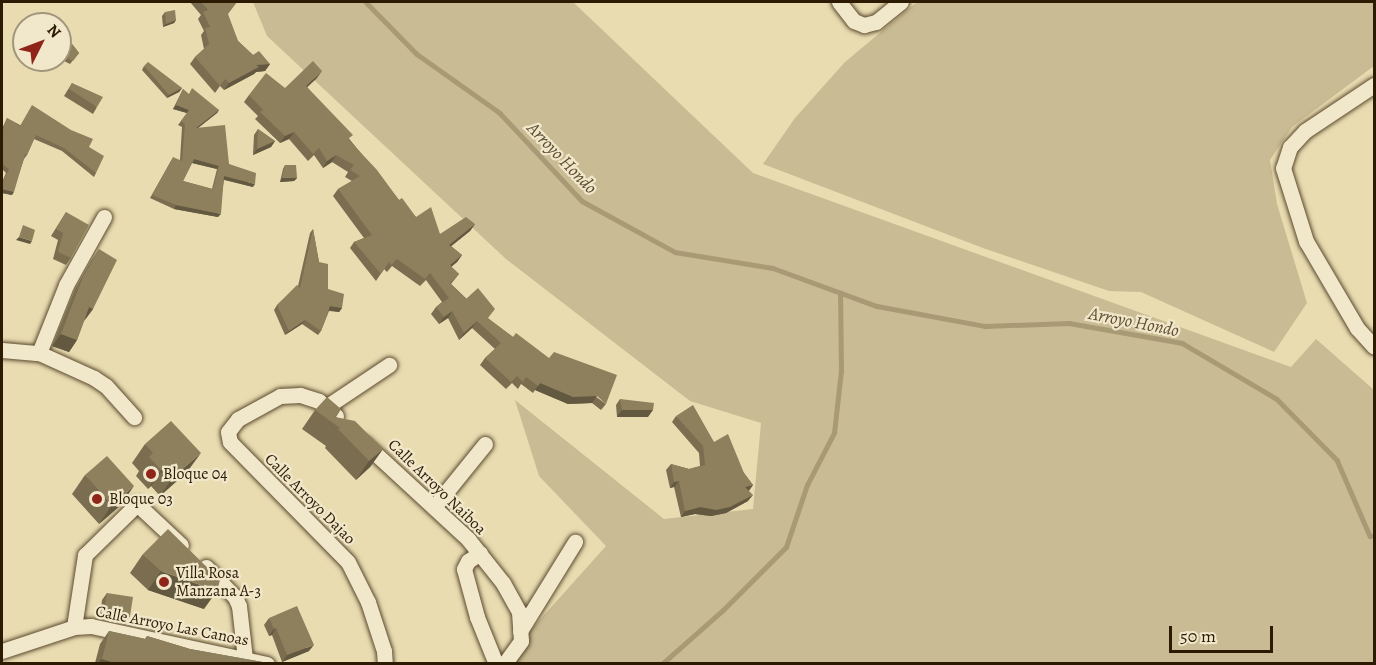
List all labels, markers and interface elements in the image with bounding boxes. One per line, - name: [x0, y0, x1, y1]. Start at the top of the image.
- north arrow: [12, 12, 72, 72]
- text: N: [42, 20, 66, 43]
- water label: Arroyo Hondo: [522, 118, 602, 198]
- water label: Arroyo Hondo: [1087, 303, 1181, 341]
- street label: Calle Arroyo Naiboa: [384, 435, 490, 539]
- street label: Calle Arroyo Dajao: [261, 450, 359, 548]
- place label: Bloque 04: [163, 464, 227, 484]
- marker: Bloque 04: [144, 467, 158, 481]
- place label: Bloque 03: [109, 489, 173, 509]
- marker: Bloque 03: [90, 492, 104, 506]
- place label: Villa Rosa Manzana A-3: [176, 563, 261, 601]
- marker: Villa Rosa Manzana A-3: [157, 575, 171, 589]
- street label: Calle Arroyo Las Canoas: [94, 602, 250, 650]
- scale bar: [1172, 614, 1276, 652]
- text: 50 m: [1180, 624, 1216, 648]

